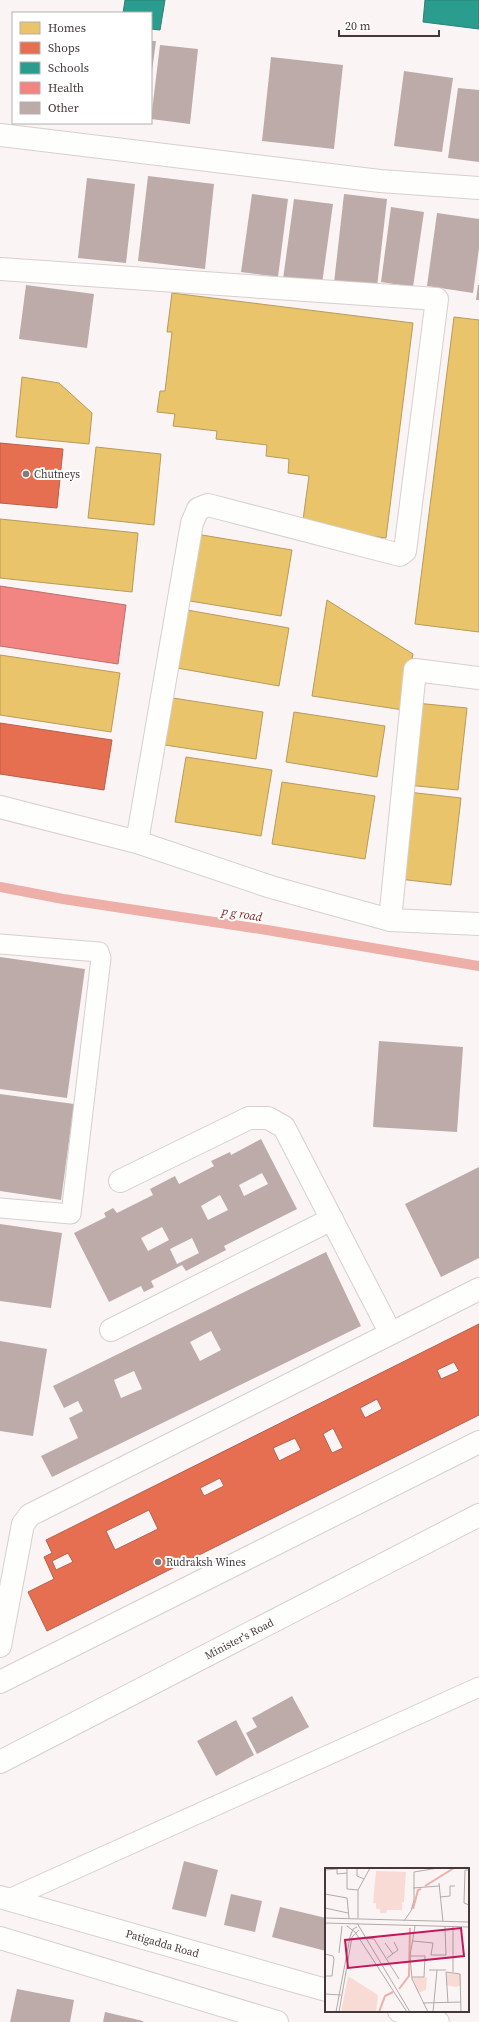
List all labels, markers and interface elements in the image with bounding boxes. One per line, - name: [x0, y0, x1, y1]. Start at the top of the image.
- legend: [12, 12, 152, 124]
- scale bar: [339, 12, 439, 38]
- text: 20 m: [345, 18, 371, 34]
- text: Homes: [48, 20, 86, 36]
- text: Shops: [48, 40, 80, 56]
- text: Schools: [48, 60, 89, 76]
- text: Health: [48, 80, 84, 96]
- text: Other: [48, 100, 79, 116]
- place label: Chutneys: [34, 467, 80, 482]
- marker: Chutneys: [21, 469, 31, 479]
- water label: p g road: [220, 903, 264, 925]
- place label: Rudraksh Wines: [166, 1555, 246, 1570]
- marker: Rudraksh Wines: [153, 1557, 163, 1567]
- street label: Minister's Road: [202, 1615, 277, 1663]
- inset map: [325, 1868, 469, 2012]
- street label: Patigadda Road: [124, 1926, 202, 1962]

